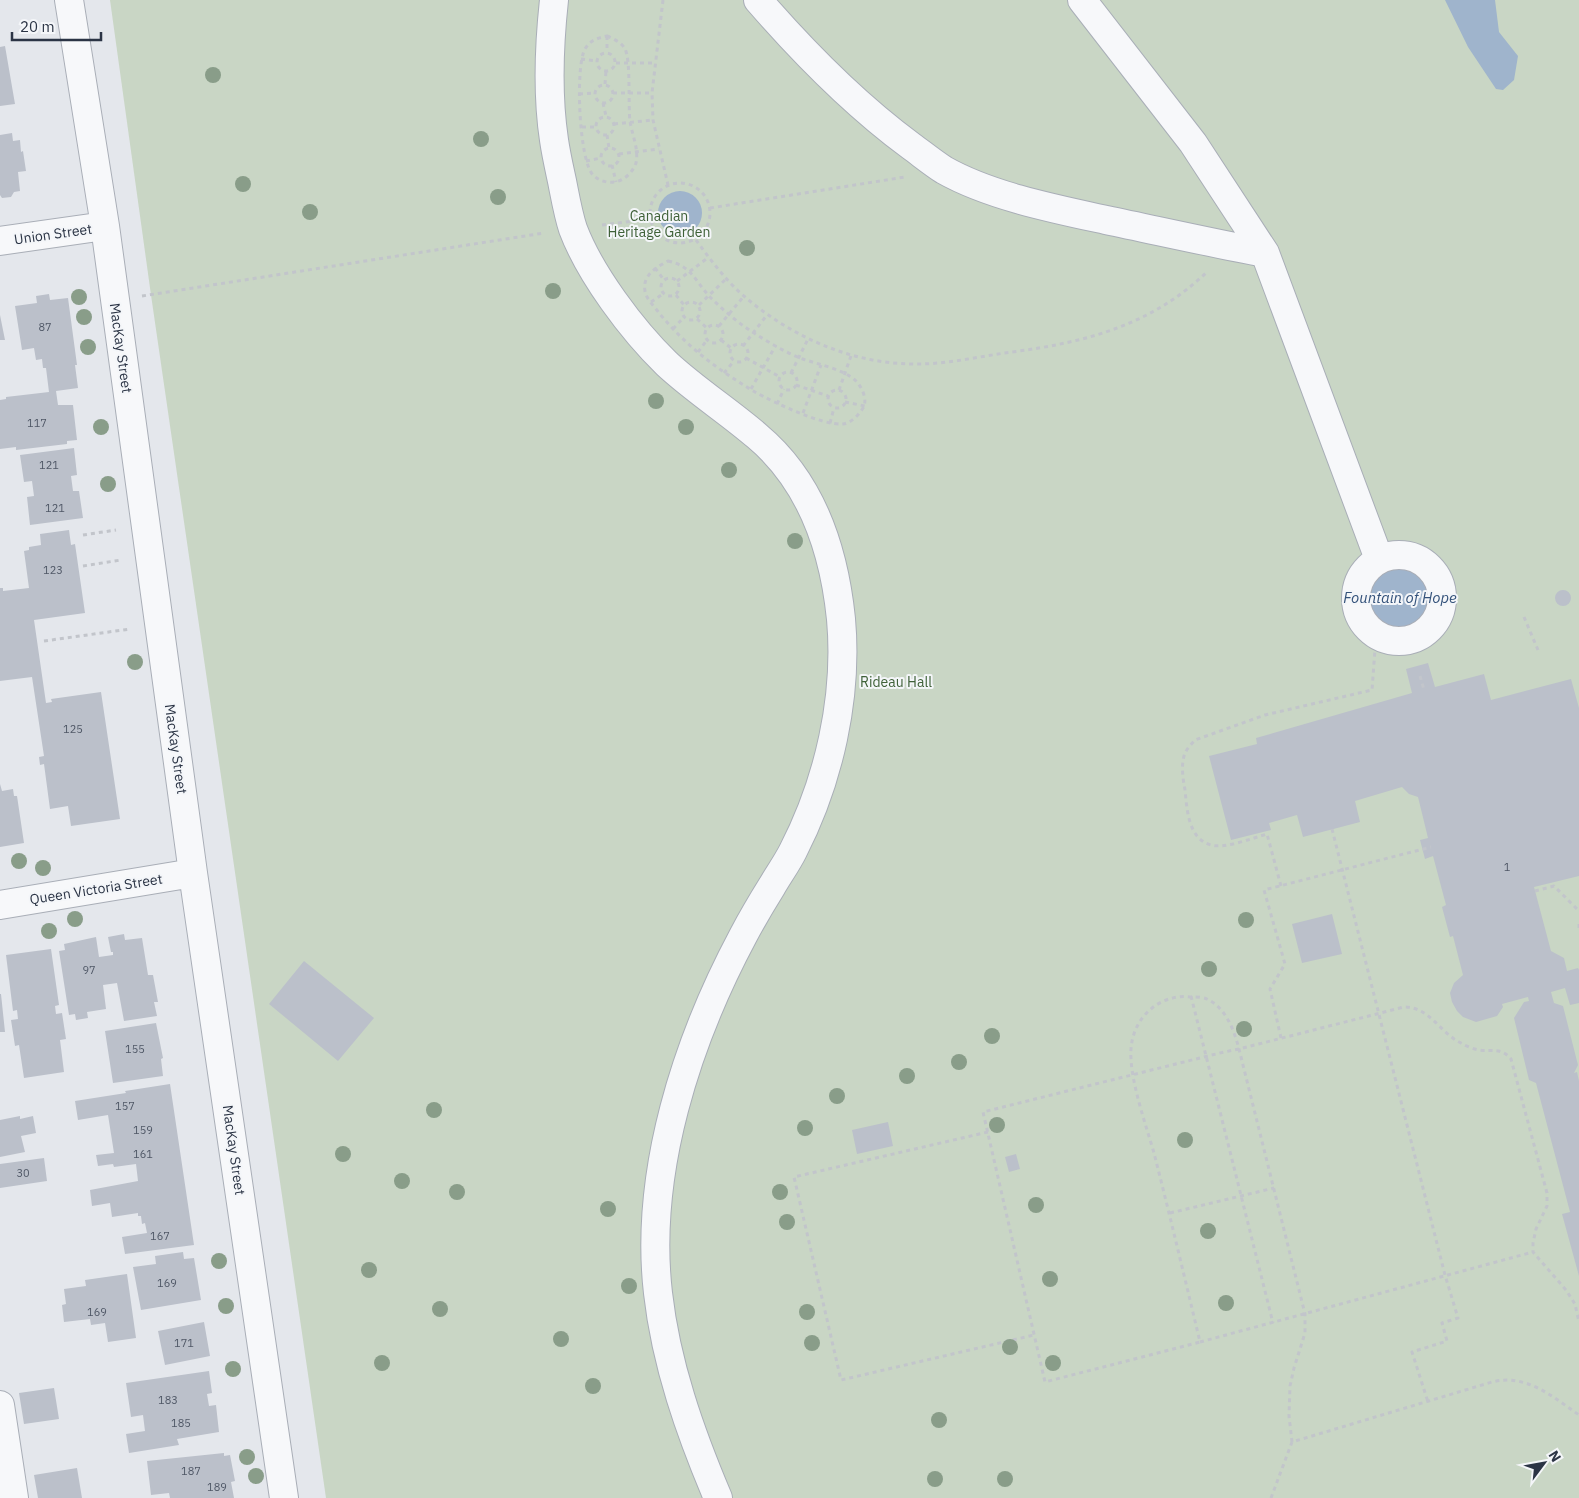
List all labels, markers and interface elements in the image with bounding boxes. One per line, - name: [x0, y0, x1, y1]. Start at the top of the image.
- scale bar: [12, 10, 101, 42]
- text: 20 m: [20, 17, 55, 36]
- park label: Canadian Heritage Garden: [608, 207, 710, 241]
- street label: Union Street: [13, 220, 93, 248]
- street label: MacKay Street: [106, 302, 136, 394]
- house number: 87: [38, 320, 52, 334]
- house number: 117: [27, 416, 47, 430]
- house number: 121: [39, 458, 59, 472]
- house number: 121: [45, 501, 65, 515]
- house number: 123: [43, 563, 63, 577]
- water label: Fountain of Hope: [1343, 588, 1457, 607]
- park label: Rideau Hall: [860, 673, 932, 691]
- street label: MacKay Street: [161, 703, 191, 795]
- house number: 125: [63, 722, 83, 736]
- house number: 1: [1504, 860, 1511, 874]
- street label: Queen Victoria Street: [28, 870, 164, 908]
- house number: 97: [82, 963, 96, 977]
- house number: 155: [125, 1042, 145, 1056]
- house number: 157: [115, 1099, 135, 1113]
- street label: MacKay Street: [219, 1104, 249, 1196]
- house number: 159: [133, 1123, 153, 1137]
- house number: 161: [133, 1147, 153, 1161]
- house number: 30: [16, 1166, 30, 1180]
- house number: 167: [150, 1229, 170, 1243]
- house number: 169: [157, 1276, 177, 1290]
- house number: 169: [87, 1305, 107, 1319]
- house number: 171: [174, 1336, 194, 1350]
- house number: 183: [158, 1393, 178, 1407]
- house number: 185: [171, 1416, 191, 1430]
- north arrow: [1519, 1438, 1569, 1488]
- text: N: [1545, 1447, 1565, 1465]
- house number: 187: [181, 1464, 201, 1478]
- house number: 189: [207, 1480, 227, 1494]

